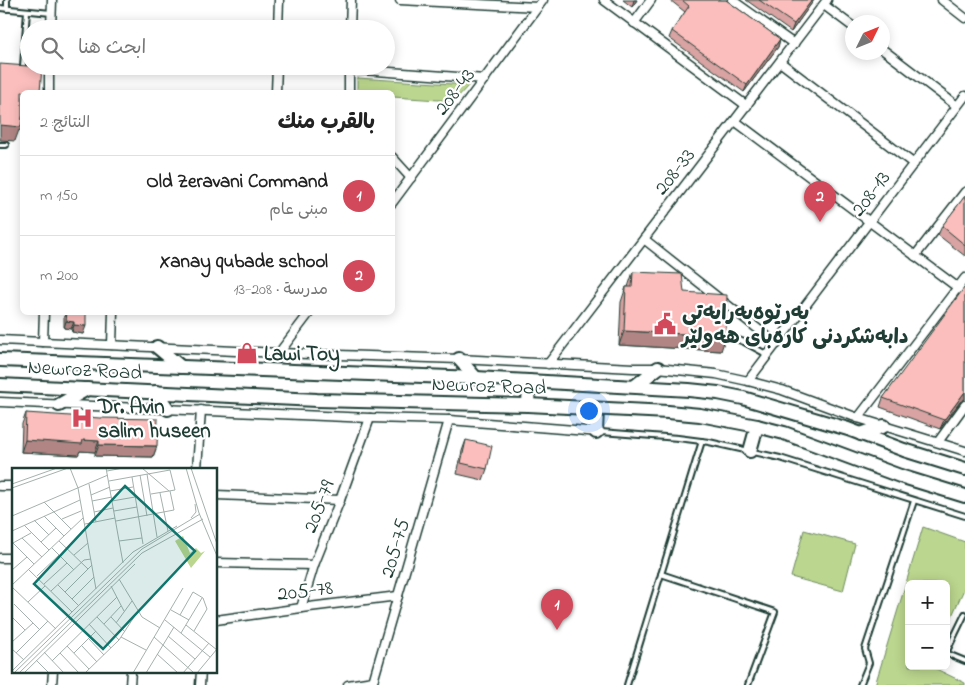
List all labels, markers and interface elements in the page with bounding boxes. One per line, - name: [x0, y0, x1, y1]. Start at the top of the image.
- north arrow: [845, 15, 890, 60]
- search box: [20, 20, 395, 75]
- icon: search: [38, 34, 66, 62]
- text: ابحث هنا: [78, 35, 146, 62]
- street label: 208-43: [428, 62, 483, 122]
- text: بالقرب منك: [278, 108, 375, 138]
- text: النتائج: 2: [40, 111, 90, 135]
- street label: 208-33: [648, 142, 704, 202]
- street label: 208-13: [844, 165, 899, 223]
- text: Old Zeravani Command: [146, 169, 328, 196]
- pin: 2: [804, 181, 836, 222]
- text: 150 m: [40, 184, 78, 208]
- text: 1: [356, 184, 362, 208]
- text: مبنى عام: [269, 198, 328, 222]
- text: Xanay qubade school: [159, 249, 328, 276]
- text: 200 m: [40, 264, 78, 288]
- text: 2: [355, 264, 363, 288]
- text: مدرسة · 208-13: [233, 278, 328, 302]
- place label: بەرێوەبەرایەتی دابەشکردنی کارەبای هەولێر: [680, 299, 909, 353]
- public building icon: بەرێوەبەرایەتی دابەشکردنی کارەبای هەولێر: [652, 311, 678, 337]
- shop icon: Lawi Toy: [234, 340, 260, 366]
- place label: Lawi Toy: [264, 340, 340, 372]
- street label: Newroz Road: [27, 353, 143, 389]
- street label: Newroz Road: [431, 370, 547, 404]
- place label: Dr. Avin salim huseen: [97, 393, 211, 447]
- your location: [576, 398, 602, 424]
- hospital icon: Dr. Avin salim huseen: [69, 405, 95, 431]
- inset map: [12, 468, 218, 672]
- street label: 205-79: [296, 475, 344, 537]
- street label: 205-75: [373, 516, 419, 582]
- street label: 205-78: [276, 574, 335, 610]
- map controls: [905, 580, 950, 670]
- button: +: [905, 580, 950, 625]
- pin: 1: [541, 589, 573, 630]
- button: −: [905, 625, 950, 670]

